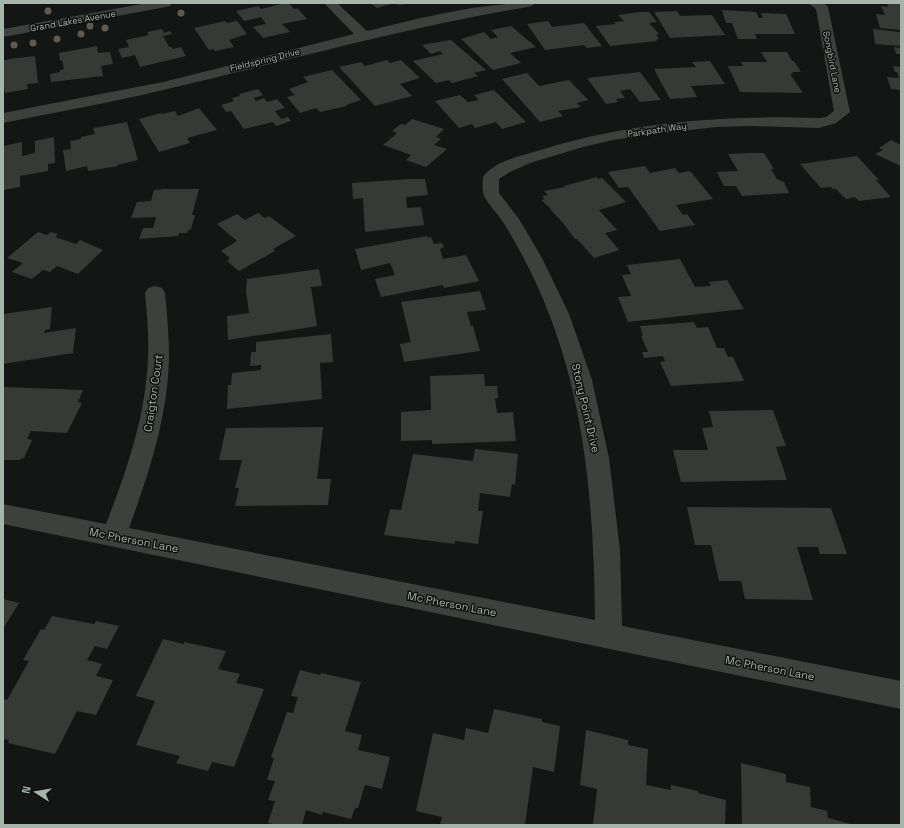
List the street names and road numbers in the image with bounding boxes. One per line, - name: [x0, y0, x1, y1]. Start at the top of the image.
- street label: Grand Lakes Avenue: [29, 8, 117, 34]
- street label: Songbird Lane: [820, 30, 844, 94]
- street label: Fieldspring Drive: [229, 46, 301, 74]
- street label: Parkpath Way: [627, 120, 687, 140]
- street label: Craigton Court: [141, 353, 165, 433]
- street label: Stony Point Drive: [569, 362, 603, 454]
- street label: Mc Pherson Lane: [88, 524, 180, 556]
- street label: Mc Pherson Lane: [406, 588, 498, 620]
- street label: Mc Pherson Lane: [724, 652, 816, 684]

